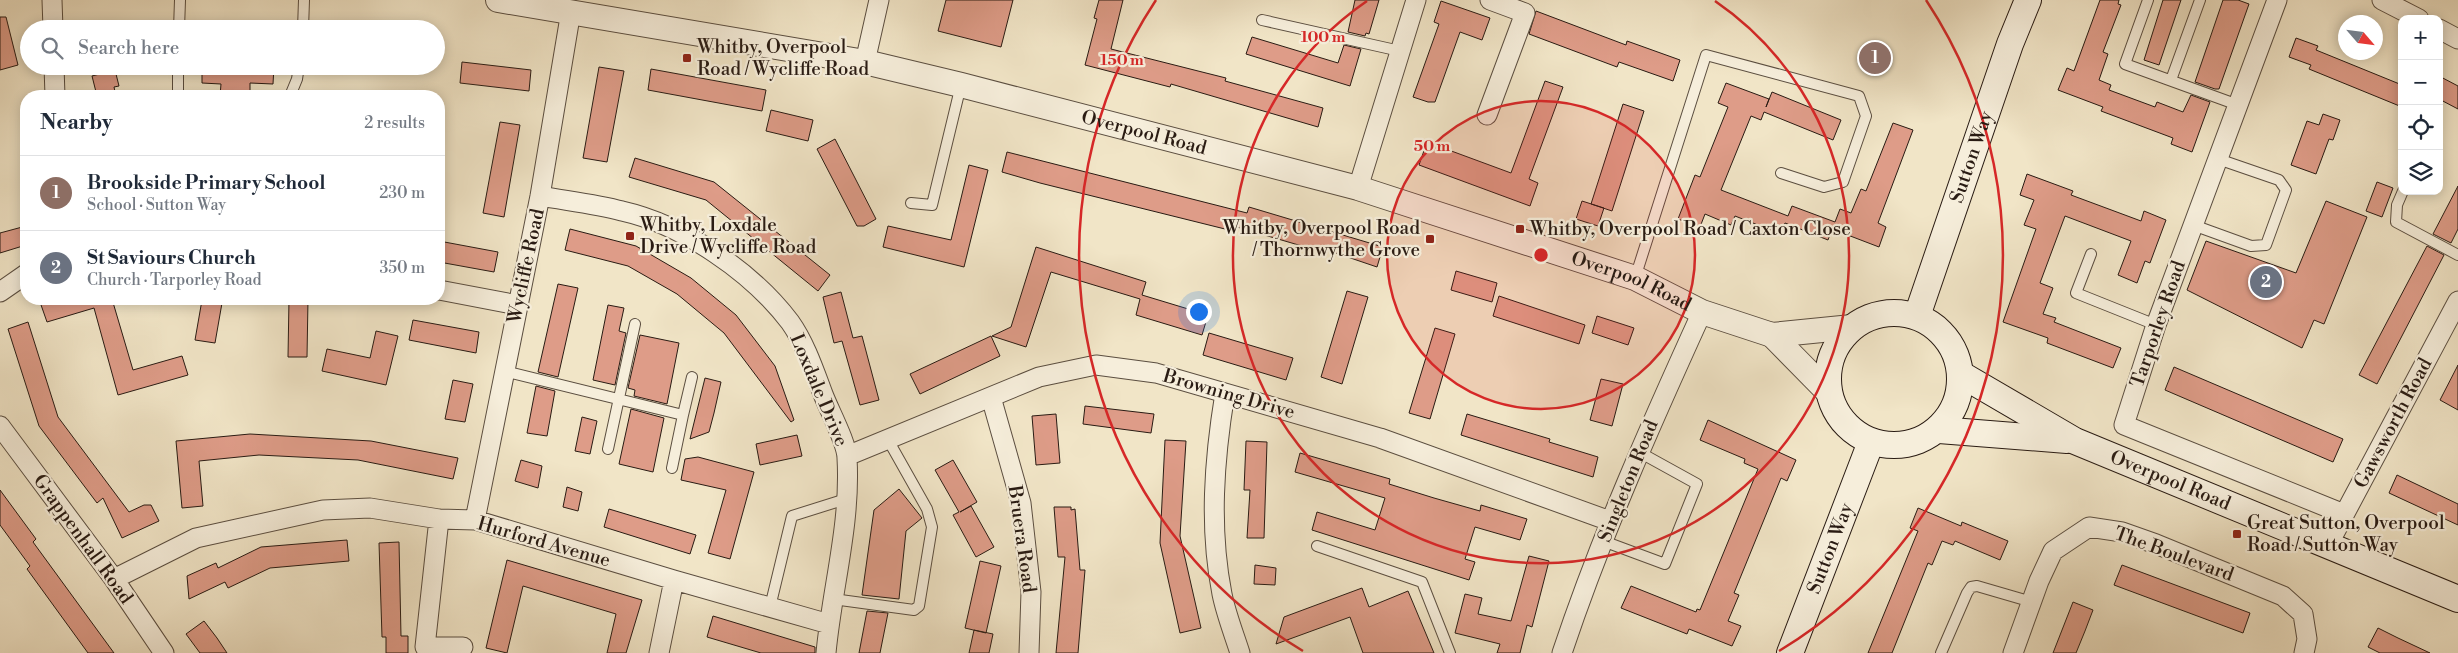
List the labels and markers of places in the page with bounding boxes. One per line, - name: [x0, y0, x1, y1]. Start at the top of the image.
- place label: Whitby, Overpool Road / Wycliffe Road: [696, 35, 869, 81]
- pin: 1: [1859, 39, 1891, 77]
- marker: Whitby, Overpool Road / Wycliffe Road: [681, 52, 693, 64]
- place label: Whitby, Loxdale Drive / Wycliffe Road: [639, 213, 816, 259]
- place label: Whitby, Overpool Road / Thornwythe Grove: [1222, 216, 1420, 262]
- place label: Whitby, Overpool Road / Caxton Close: [1529, 217, 1851, 241]
- marker: Whitby, Overpool Road / Caxton Close: [1514, 223, 1526, 235]
- marker: Whitby, Loxdale Drive / Wycliffe Road: [624, 230, 636, 242]
- marker: Whitby, Overpool Road / Thornwythe Grove: [1424, 233, 1436, 245]
- centre of rings: [1532, 246, 1550, 264]
- pin: 2: [2250, 263, 2282, 301]
- place label: Great Sutton, Overpool Road / Sutton Way: [2247, 511, 2445, 557]
- marker: Great Sutton, Overpool Road / Sutton Way: [2231, 528, 2243, 540]

